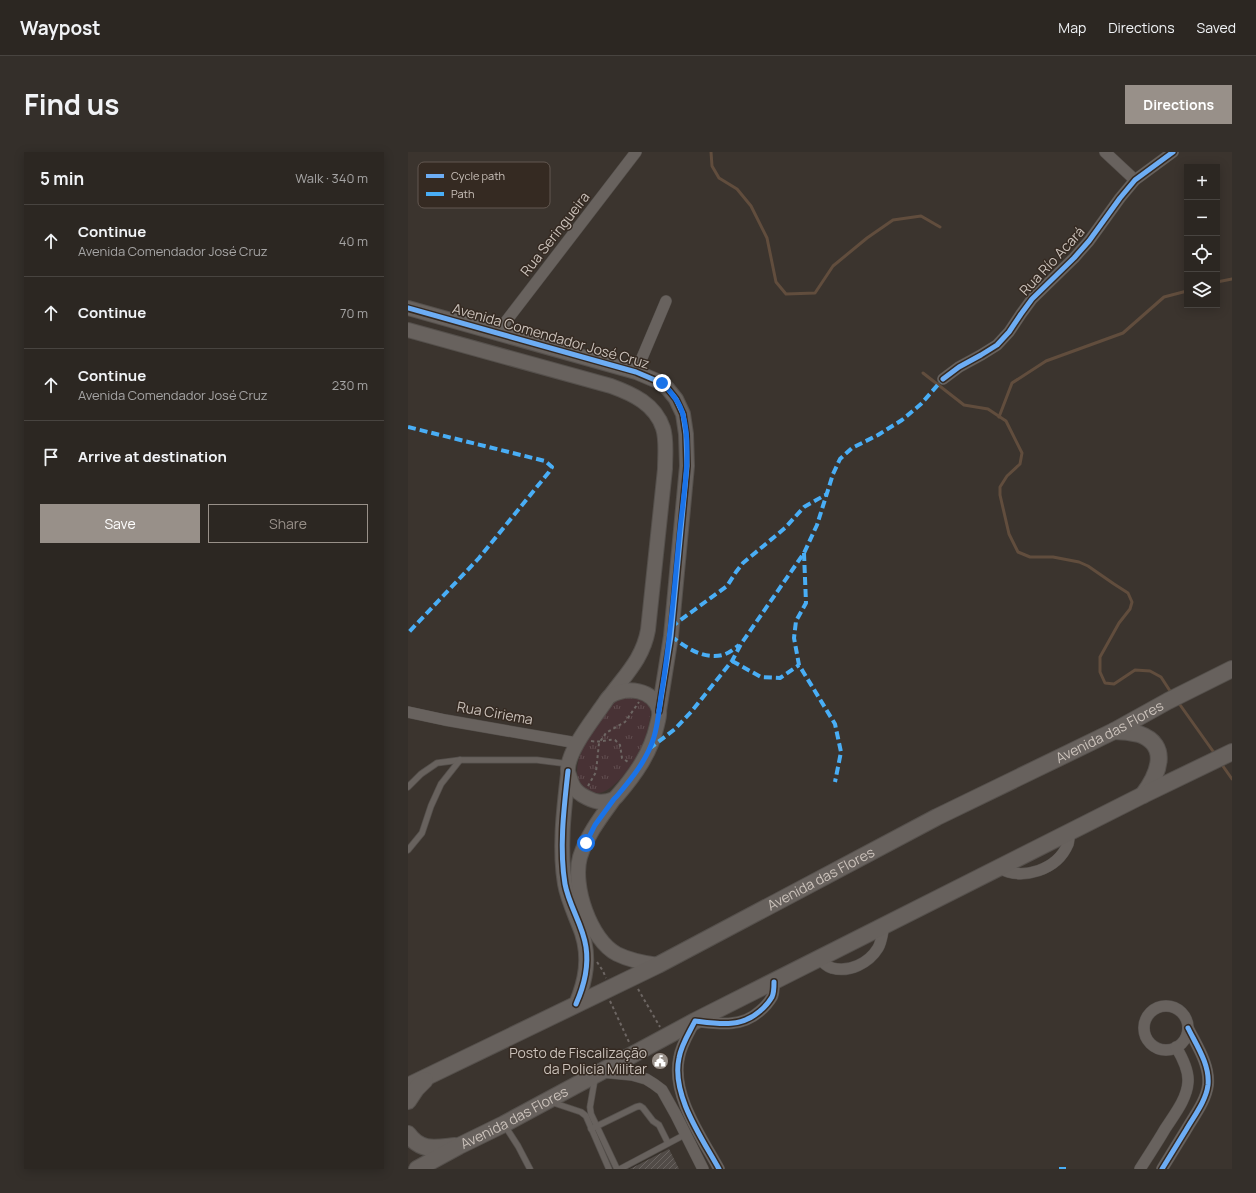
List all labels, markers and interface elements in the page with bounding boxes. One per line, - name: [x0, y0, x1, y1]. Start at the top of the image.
- text: Waypost: [20, 15, 100, 41]
- text: Map: [1058, 18, 1086, 37]
- text: Directions: [1108, 18, 1175, 37]
- text: Saved: [1197, 18, 1236, 37]
- text: Find us: [24, 85, 119, 123]
- button: Directions: [1125, 85, 1232, 124]
- legend: [418, 162, 550, 208]
- map controls: [1184, 164, 1220, 308]
- button: +: [1184, 164, 1220, 200]
- text: 5 min: [40, 167, 84, 190]
- text: Cycle path: [451, 168, 505, 183]
- text: Walk · 340 m: [295, 169, 368, 187]
- text: Path: [451, 186, 474, 201]
- street label: Rua Seringueira: [516, 188, 593, 280]
- button: −: [1184, 200, 1220, 236]
- text: Continue: [78, 221, 146, 242]
- street label: Rua Río Acará: [1015, 222, 1089, 299]
- icon: ahead: [40, 230, 62, 252]
- text: 40 m: [339, 232, 368, 250]
- button: locate: [1184, 236, 1220, 272]
- text: Avenida Comendador José Cruz: [78, 242, 268, 260]
- button: layers: [1184, 272, 1220, 308]
- street label: Avenida Comendador José Cruz: [450, 298, 652, 373]
- icon: ahead: [40, 302, 62, 324]
- text: Continue: [78, 302, 146, 323]
- text: 70 m: [340, 304, 368, 322]
- text: Continue: [78, 365, 146, 386]
- icon: ahead: [40, 374, 62, 396]
- route end: [653, 374, 671, 392]
- text: 230 m: [332, 376, 368, 394]
- text: Avenida Comendador José Cruz: [78, 386, 268, 404]
- icon: arrive: [40, 446, 62, 468]
- text: Arrive at destination: [78, 446, 227, 467]
- button: Save: [40, 504, 200, 543]
- button: Share: [208, 504, 368, 543]
- street label: Avenida das Flores: [1052, 695, 1167, 767]
- street label: Rua Ciriema: [456, 696, 535, 729]
- route start: [577, 834, 595, 852]
- street label: Avenida das Flores: [764, 842, 878, 914]
- place label: Posto de Fiscalização da Policia Militar: [509, 1043, 647, 1078]
- public building icon: Posto de Fiscalização da Policia Militar: [650, 1051, 670, 1071]
- street label: Avenida das Flores: [457, 1081, 571, 1153]

